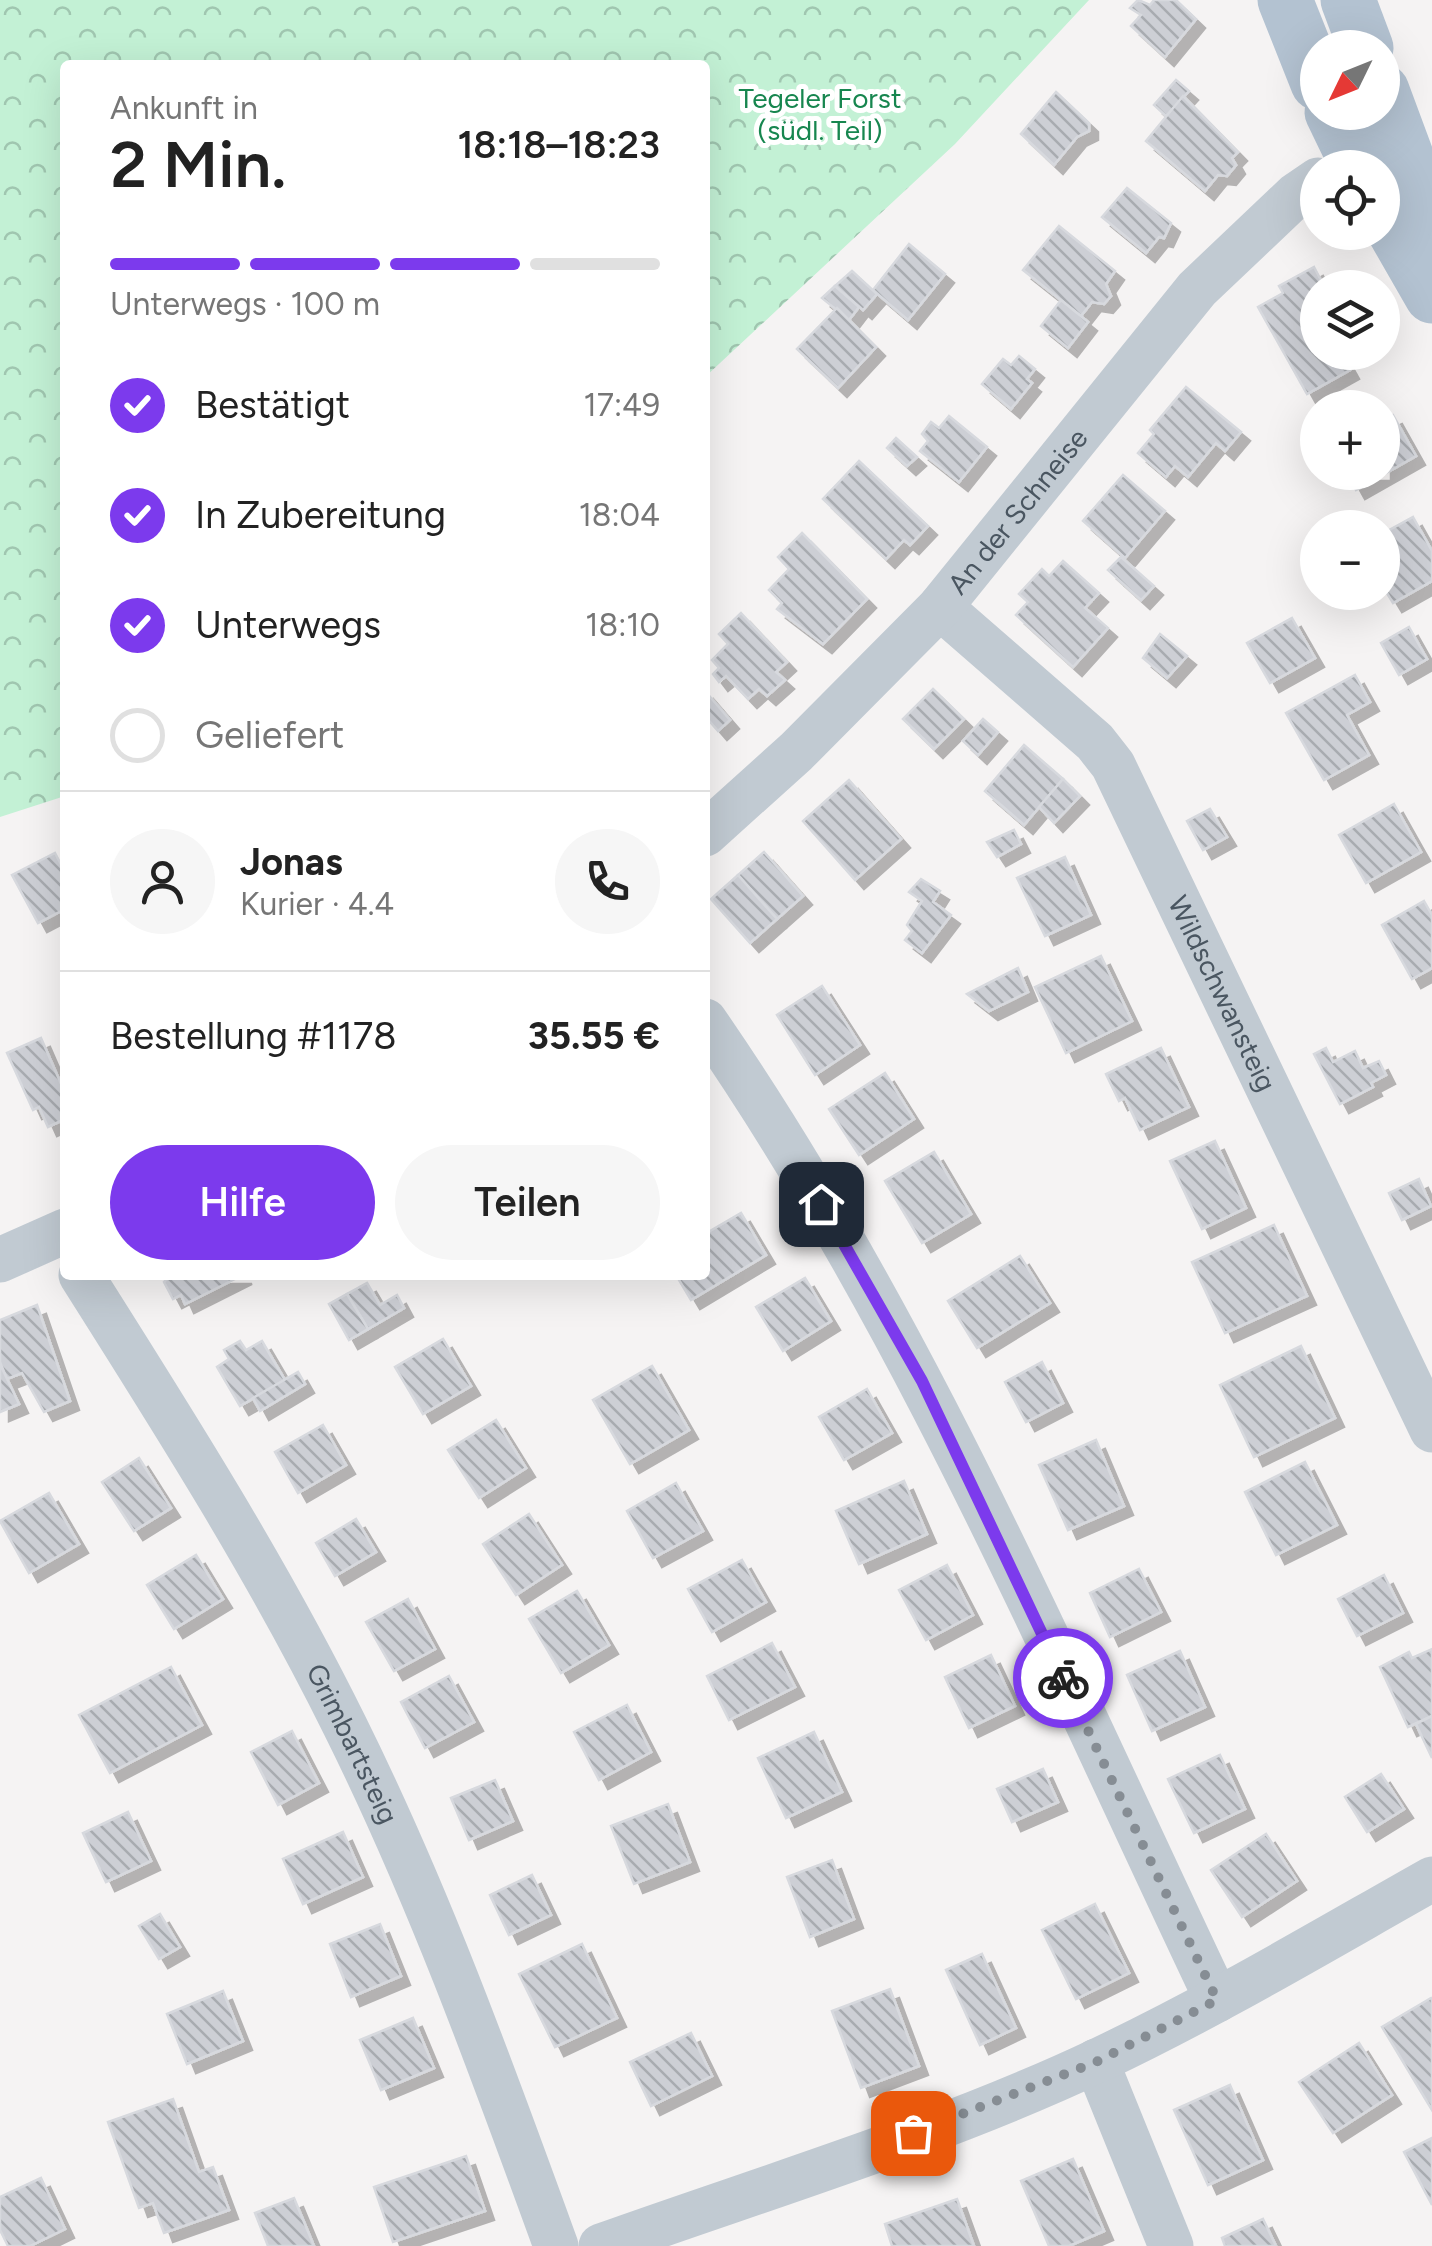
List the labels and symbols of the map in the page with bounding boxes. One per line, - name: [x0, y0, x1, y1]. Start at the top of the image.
- north arrow: [1300, 30, 1400, 130]
- park label: Tegeler Forst (südl. Teil): [739, 81, 901, 147]
- street label: An der Schneise: [940, 421, 1095, 601]
- street label: Wildschwansteig: [1161, 890, 1284, 1097]
- pin: [779, 1162, 864, 1247]
- courier: [1013, 1628, 1113, 1728]
- street label: Grimbartsteig: [299, 1658, 406, 1829]
- pin: [871, 2091, 956, 2176]

